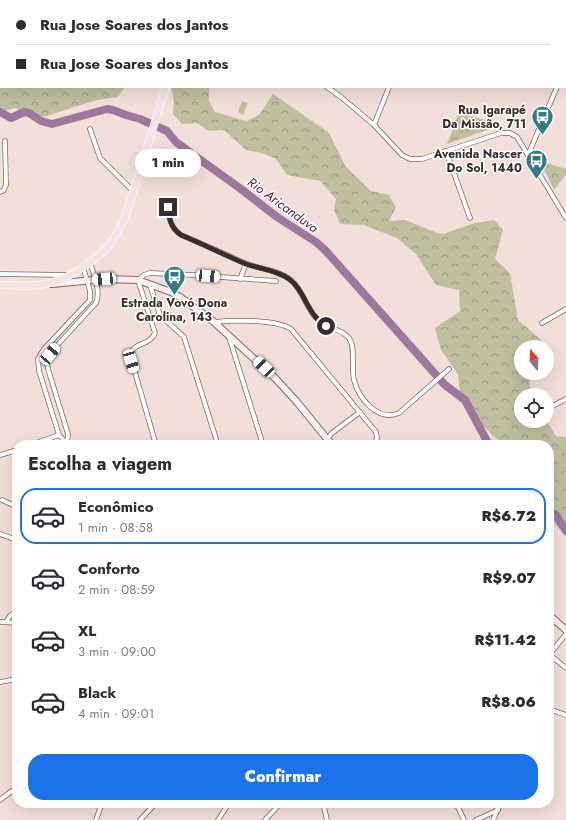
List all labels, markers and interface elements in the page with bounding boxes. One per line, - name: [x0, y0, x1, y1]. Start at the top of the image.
- text: Rua Jose Soares dos Jantos: [40, 14, 228, 36]
- text: Rua Jose Soares dos Jantos: [40, 53, 228, 75]
- place label: Rua Igarapé Da Missão, 711: [442, 101, 526, 133]
- bus stop icon: Rua Igarapé Da Missão, 711: [529, 104, 555, 137]
- place label: Avenida Nascer Do Sol, 1440: [433, 145, 522, 177]
- bus stop icon: Avenida Nascer Do Sol, 1440: [524, 148, 550, 181]
- callout: 1 min: [135, 149, 201, 177]
- text: 1 min: [152, 153, 184, 172]
- water label: Rio Aricanduva: [244, 173, 322, 237]
- route end: [159, 198, 177, 216]
- bus stop icon: Estrada Vovó Dona Carolina, 143: [161, 263, 187, 296]
- car: [196, 269, 220, 283]
- car: [92, 272, 116, 286]
- place label: Estrada Vovó Dona Carolina, 143: [121, 294, 227, 326]
- route start: [317, 317, 335, 335]
- north arrow: [514, 340, 554, 380]
- map controls: [514, 340, 554, 428]
- car: [38, 341, 62, 367]
- car: [122, 348, 140, 374]
- car: [251, 354, 277, 380]
- button: locate: [514, 388, 554, 428]
- text: Escolha a viagem: [28, 451, 172, 477]
- text: Econômico: [78, 496, 153, 518]
- icon: car: [30, 498, 66, 534]
- text: R$6.72: [481, 505, 536, 527]
- text: 1 min · 08:58: [78, 518, 153, 537]
- text: Conforto: [78, 558, 140, 580]
- icon: car: [30, 560, 66, 596]
- text: R$9.07: [482, 567, 536, 589]
- text: 2 min · 08:59: [78, 580, 155, 599]
- text: XL: [78, 620, 96, 642]
- icon: car: [30, 622, 66, 658]
- text: R$11.42: [474, 629, 536, 651]
- text: 3 min · 09:00: [78, 642, 156, 661]
- text: Black: [78, 682, 116, 704]
- icon: car: [30, 684, 66, 720]
- text: R$8.06: [481, 691, 536, 713]
- text: 4 min · 09:01: [78, 704, 154, 723]
- button: Confirmar: [28, 754, 538, 800]

